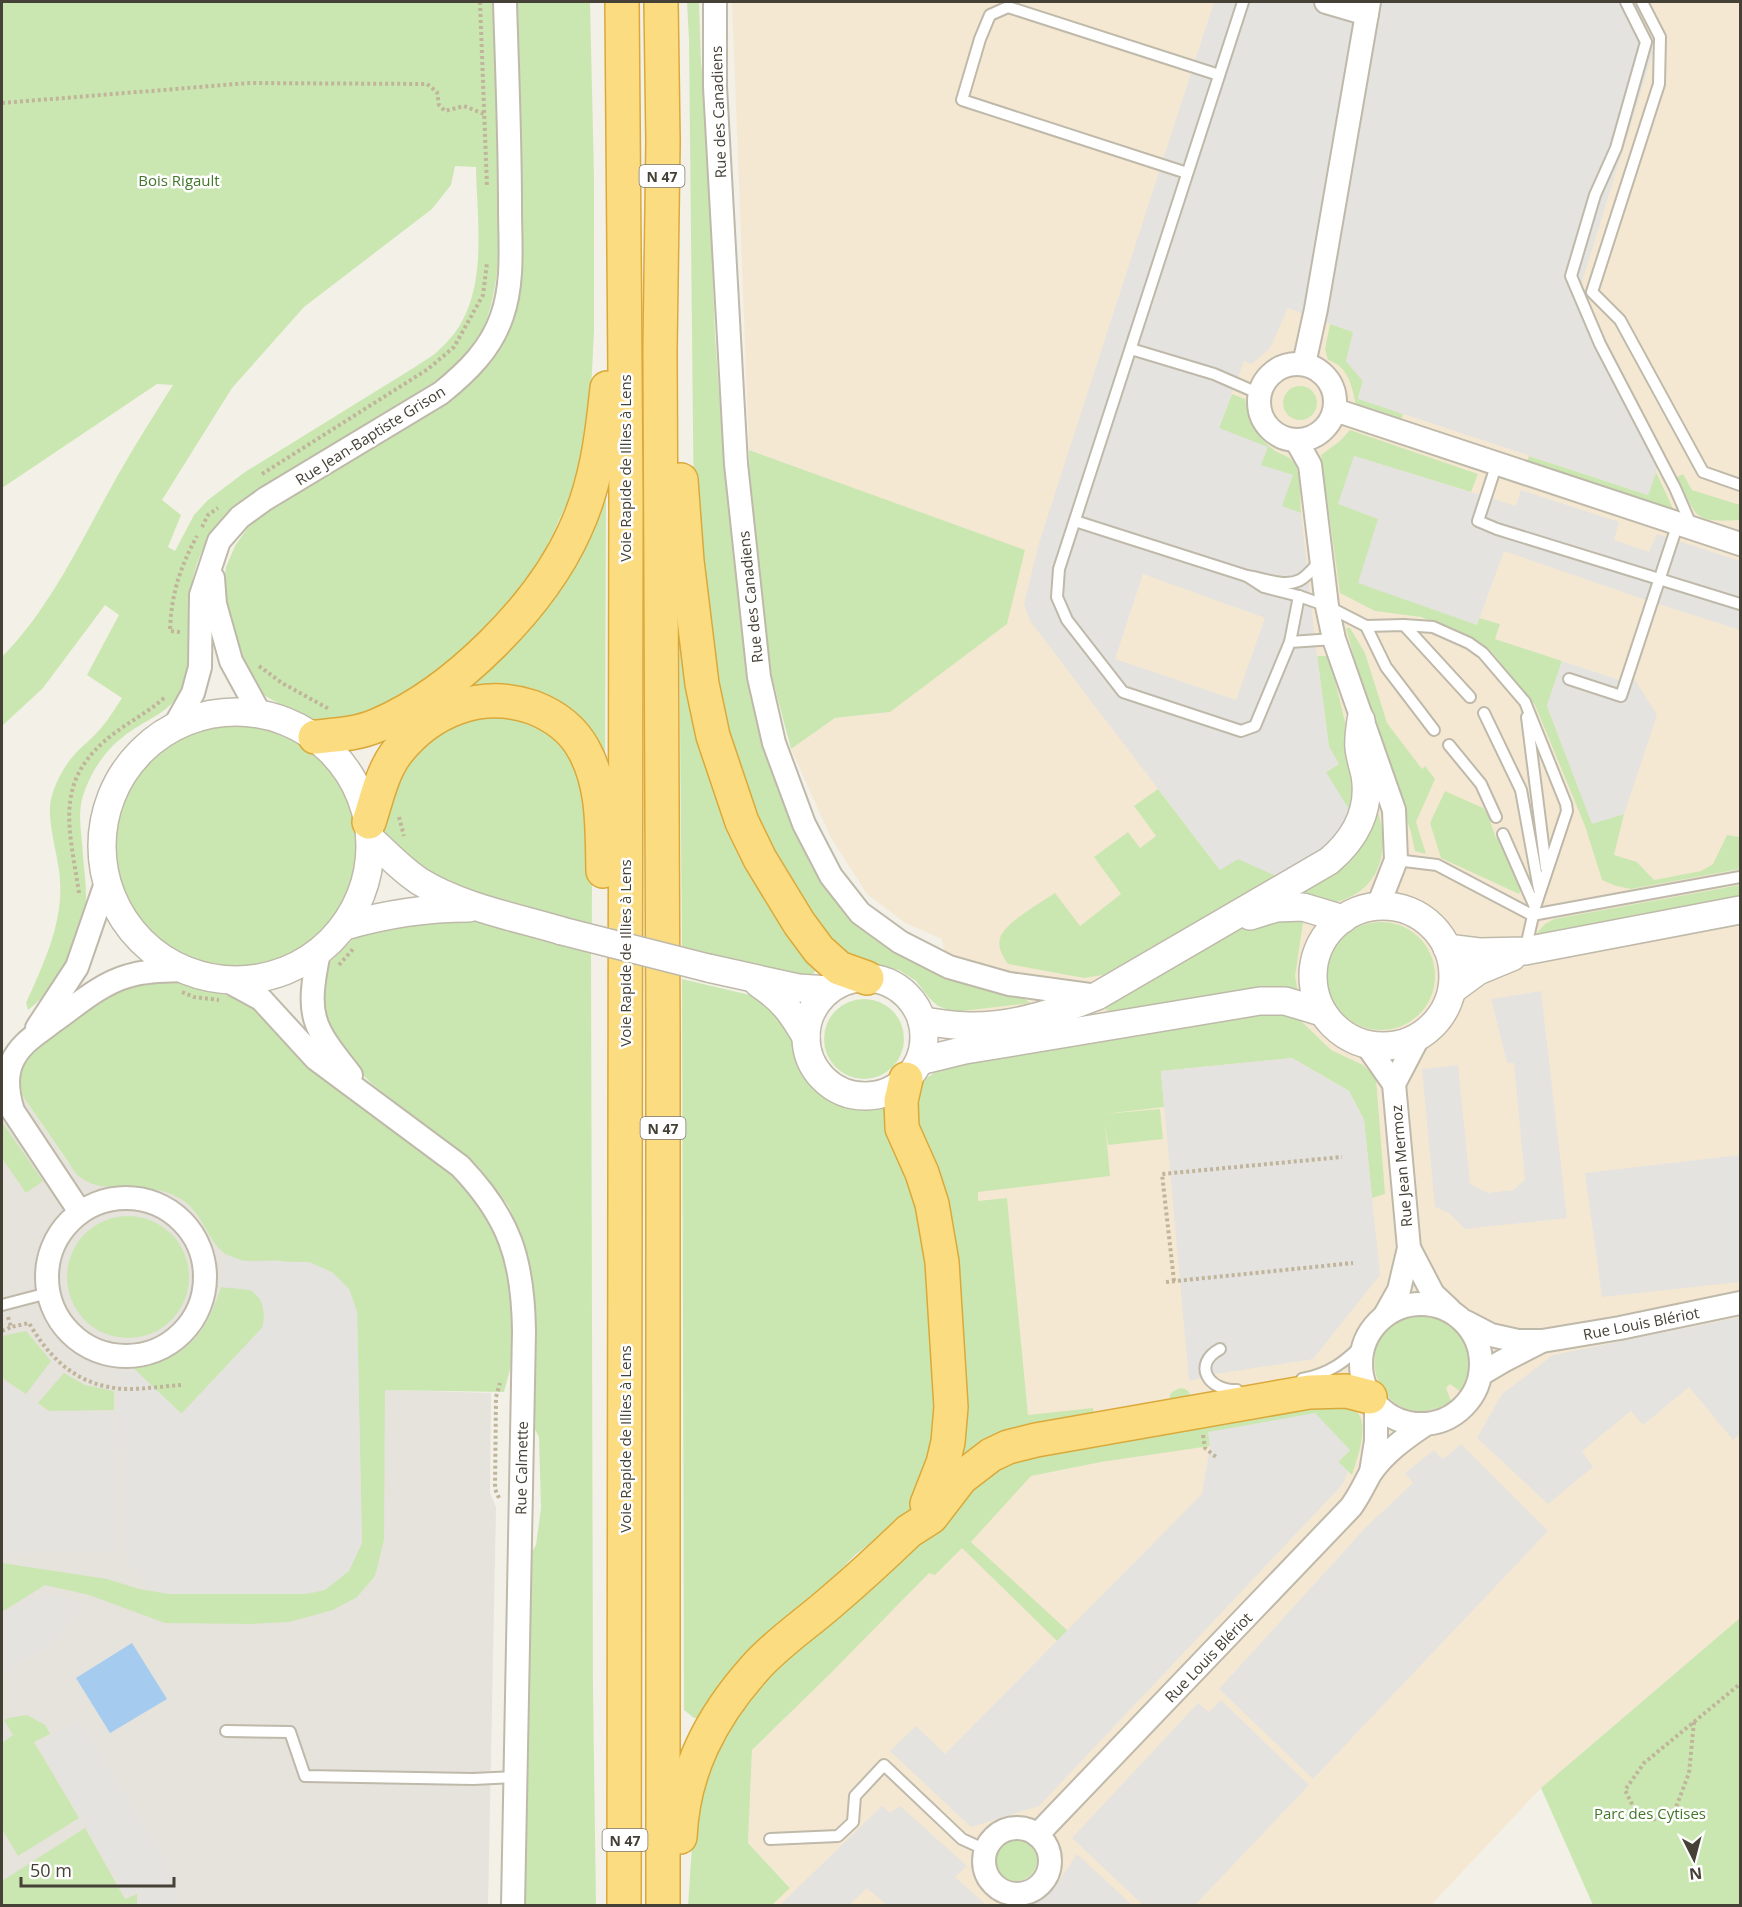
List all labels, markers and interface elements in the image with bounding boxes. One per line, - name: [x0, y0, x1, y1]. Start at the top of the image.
- street label: Rue des Canadiens: [706, 45, 730, 179]
- road number: N 47: [640, 165, 684, 187]
- park label: Bois Rigault: [138, 170, 220, 190]
- street label: Voie Rapide de Illies à Lens: [615, 374, 635, 562]
- street label: Rue Jean-Baptiste Grison: [291, 381, 449, 489]
- street label: Rue des Canadiens: [733, 530, 767, 664]
- street label: Voie Rapide de Illies à Lens: [615, 859, 635, 1047]
- street label: Rue Jean Mermoz: [1386, 1104, 1416, 1228]
- road number: N 47: [640, 1117, 686, 1139]
- street label: Rue Louis Blériot: [1581, 1302, 1701, 1344]
- street label: Voie Rapide de Illies à Lens: [615, 1345, 635, 1533]
- street label: Rue Calmette: [510, 1421, 532, 1515]
- street label: Rue Louis Blériot: [1160, 1608, 1256, 1706]
- park label: Parc des Cytises: [1594, 1803, 1706, 1823]
- road number: N 47: [602, 1829, 648, 1851]
- north arrow: [1664, 1829, 1724, 1889]
- scale bar: [21, 1850, 174, 1888]
- text: 50 m: [30, 1858, 72, 1882]
- text: N: [1688, 1862, 1703, 1886]

